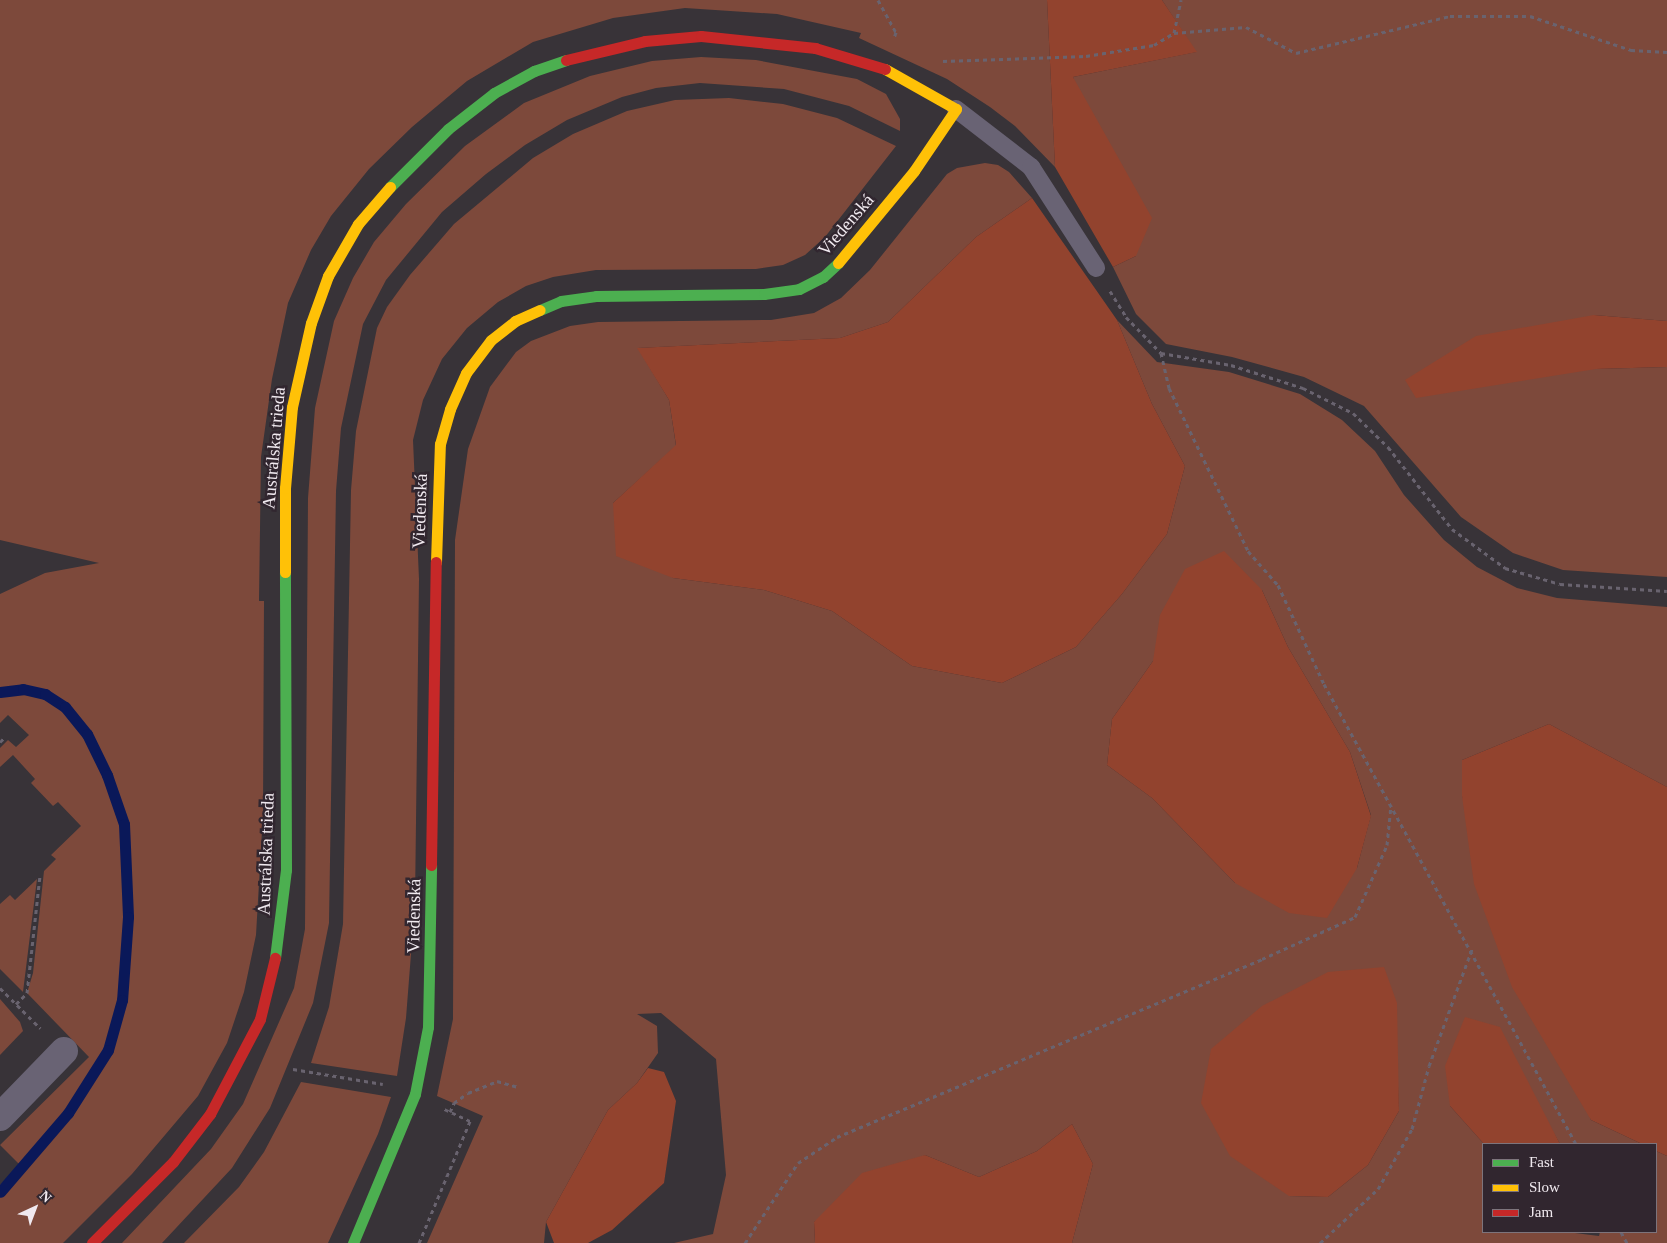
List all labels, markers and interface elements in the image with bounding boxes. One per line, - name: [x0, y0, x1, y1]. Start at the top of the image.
- street label: Viedenská: [813, 190, 879, 260]
- street label: Austrálska trieda: [258, 386, 290, 510]
- street label: Viedenská: [408, 473, 432, 549]
- street label: Austrálska trieda: [253, 792, 279, 916]
- street label: Viedenská: [403, 878, 425, 954]
- legend: [1482, 1143, 1657, 1233]
- text: Fast: [1529, 1154, 1554, 1170]
- text: Slow: [1529, 1179, 1560, 1195]
- north arrow: [10, 1183, 60, 1233]
- text: N: [37, 1188, 54, 1206]
- text: Jam: [1529, 1204, 1553, 1220]

